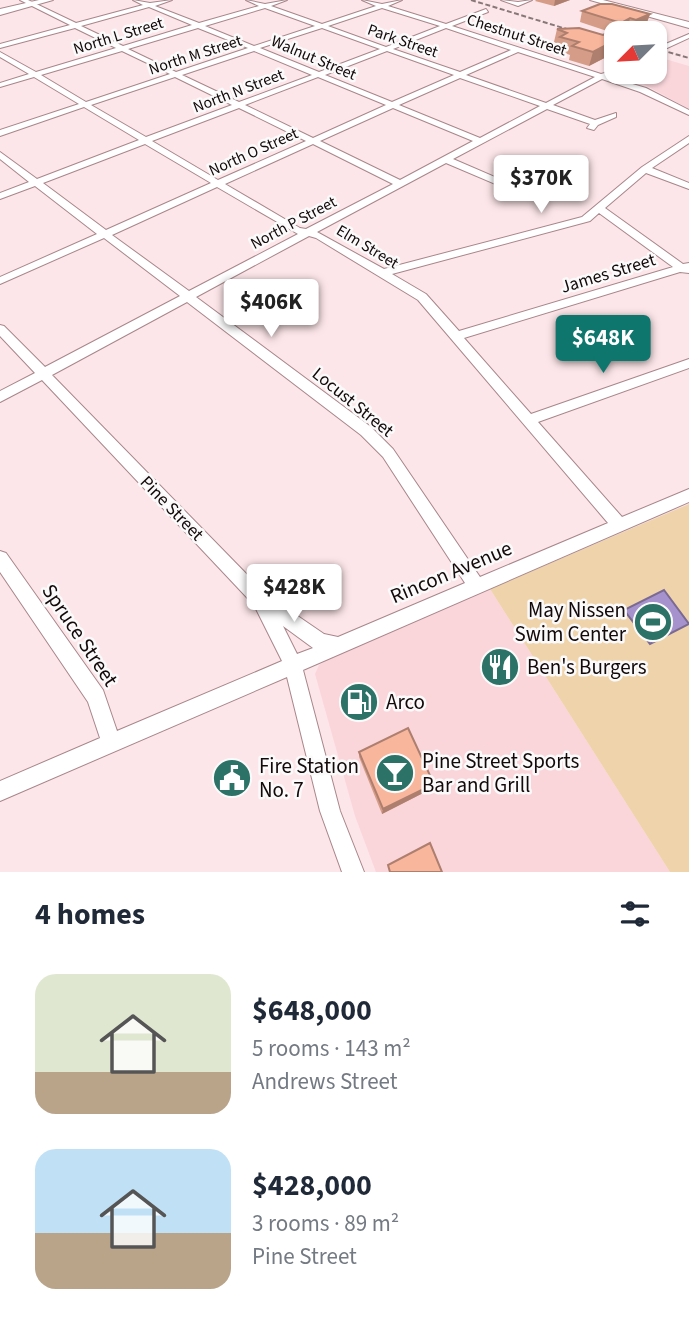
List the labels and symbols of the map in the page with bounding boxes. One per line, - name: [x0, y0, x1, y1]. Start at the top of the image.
- street label: Chestnut Street: [464, 8, 570, 62]
- street label: North L Street: [71, 12, 167, 60]
- street label: Park Street: [364, 19, 441, 63]
- north arrow: [604, 21, 667, 84]
- street label: North M Street: [146, 29, 245, 80]
- street label: Walnut Street: [268, 30, 360, 86]
- street label: North N Street: [190, 63, 287, 118]
- street label: North O Street: [205, 122, 302, 181]
- pin: $370K: [492, 156, 590, 215]
- street label: North P Street: [247, 191, 341, 255]
- street label: Elm Street: [332, 220, 403, 274]
- street label: James Street: [558, 247, 659, 300]
- pin: $406K: [222, 280, 320, 339]
- pin: $648K: [554, 316, 652, 375]
- street label: Locust Street: [307, 362, 399, 443]
- street label: Pine Street: [134, 470, 209, 547]
- street label: Rincon Avenue: [386, 533, 516, 611]
- pin: $428K: [245, 564, 343, 624]
- street label: Spruce Street: [35, 578, 125, 692]
- place label: May Nissen Swim Center: [515, 595, 627, 649]
- sports icon: May Nissen Swim Center: [632, 601, 674, 643]
- restaurant icon: Ben's Burgers: [479, 646, 521, 688]
- place label: Ben's Burgers: [527, 652, 647, 682]
- fuel station icon: Arco: [338, 681, 380, 723]
- place label: Arco: [386, 687, 425, 717]
- place label: Pine Street Sports Bar and Grill: [422, 746, 579, 800]
- place label: Fire Station No. 7: [259, 751, 359, 805]
- bar icon: Pine Street Sports Bar and Grill: [374, 752, 416, 794]
- public building icon: Fire Station No. 7: [211, 757, 253, 799]

